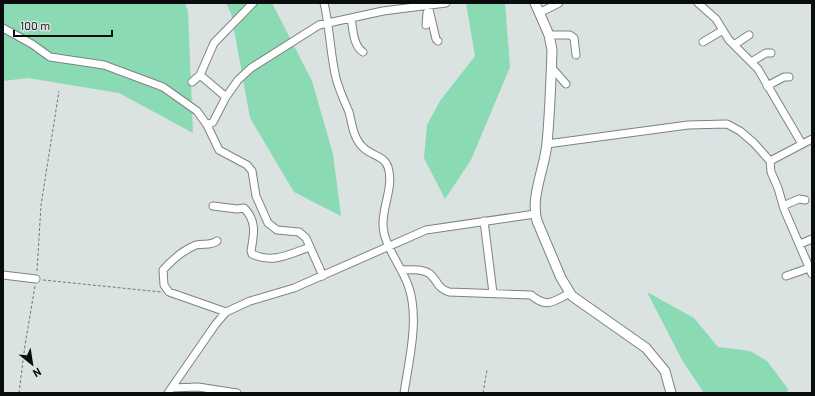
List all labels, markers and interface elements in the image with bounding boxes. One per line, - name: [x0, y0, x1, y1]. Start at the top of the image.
- scale bar: [14, 12, 112, 38]
- text: 100 m: [20, 18, 50, 32]
- north arrow: [12, 344, 52, 384]
- text: N: [31, 366, 44, 381]

